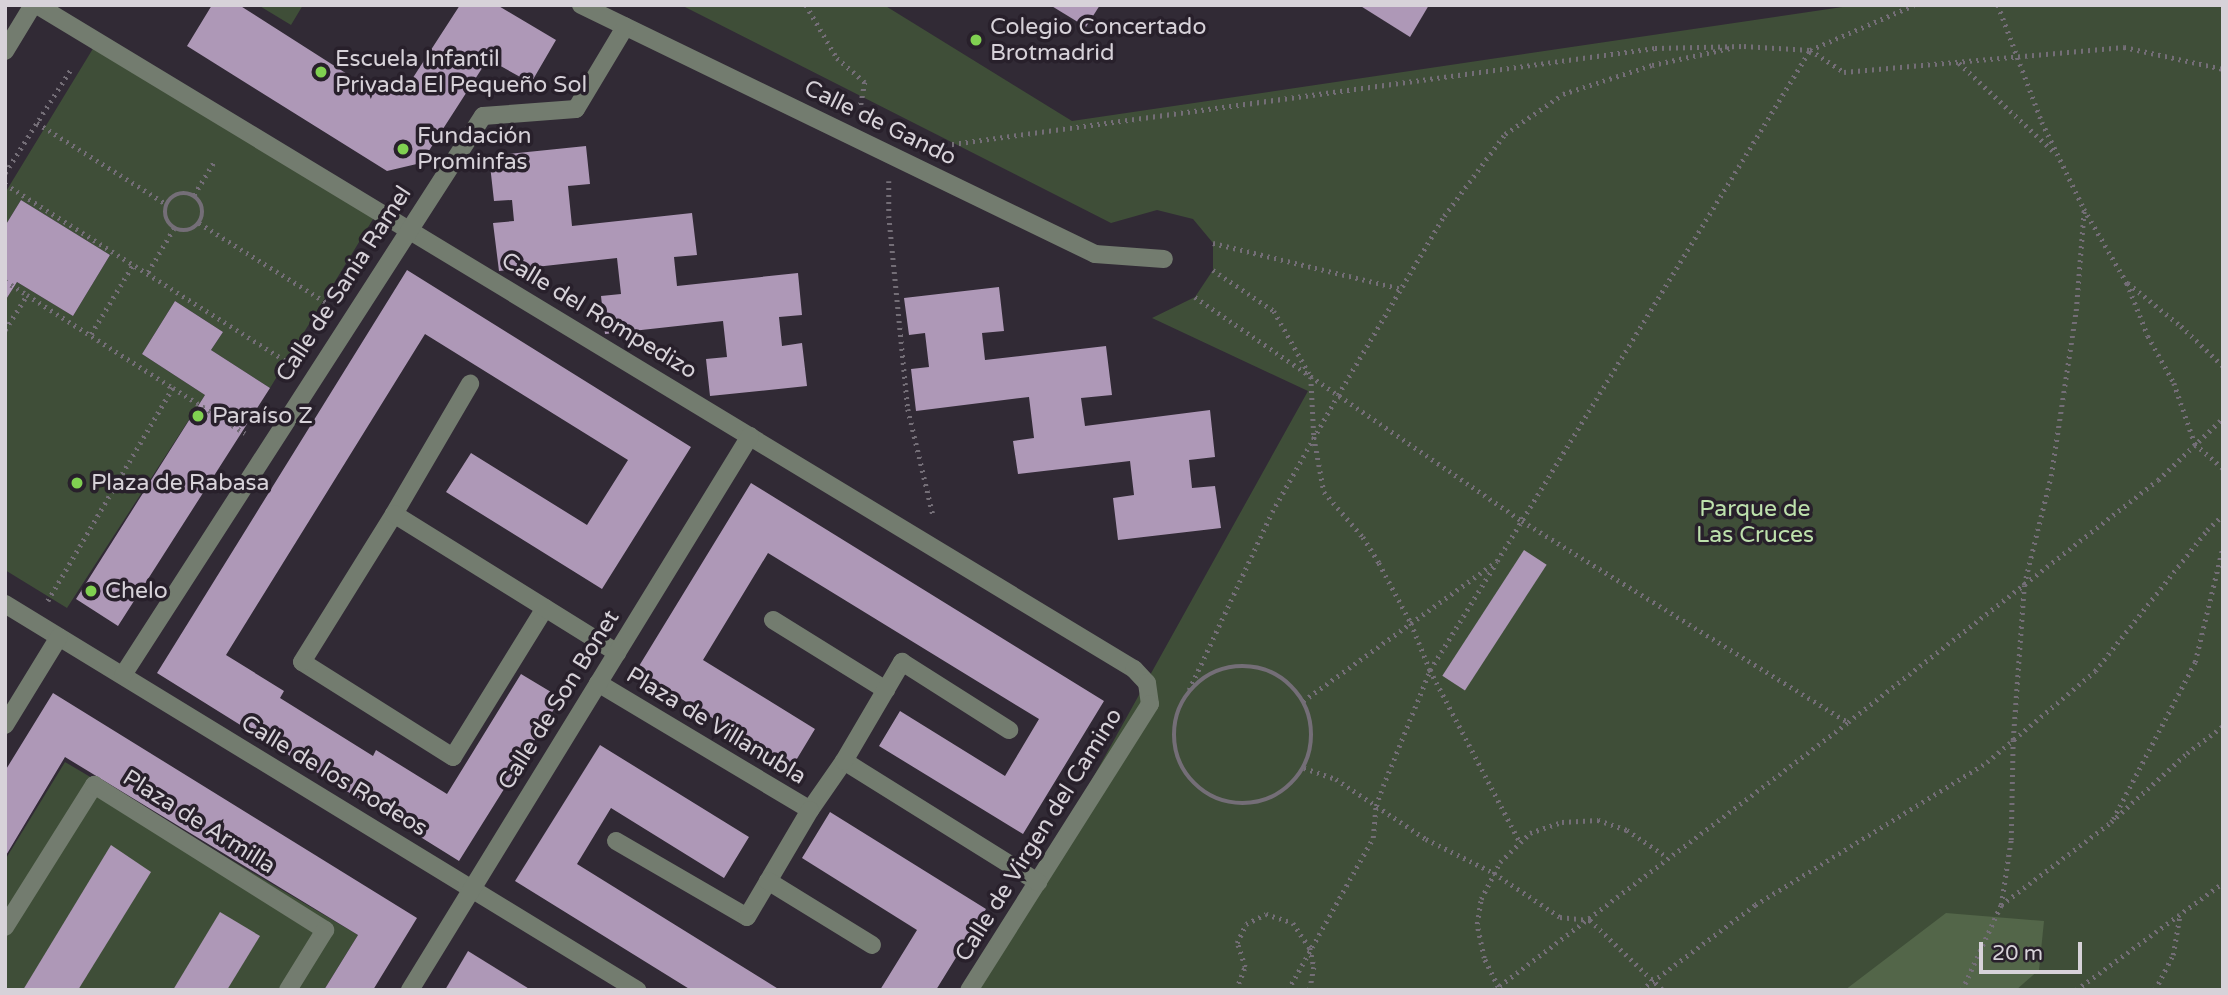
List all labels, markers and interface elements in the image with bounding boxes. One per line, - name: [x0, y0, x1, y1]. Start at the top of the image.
- place label: Colegio Concertado Brotmadrid: [990, 13, 1206, 67]
- marker: Colegio Concertado Brotmadrid: [968, 32, 984, 48]
- place label: Escuela Infantil Privada El Pequeño Sol: [335, 45, 587, 99]
- marker: Escuela Infantil Privada El Pequeño Sol: [313, 64, 329, 80]
- street label: Calle de Gando: [799, 74, 961, 172]
- place label: Fundación Prominfas: [417, 122, 532, 176]
- marker: Fundación Prominfas: [395, 141, 411, 157]
- street label: Calle de Sania Ramel: [270, 181, 418, 387]
- street label: Calle del Rompedizo: [496, 247, 702, 385]
- place label: Paraíso Z: [212, 402, 313, 430]
- marker: Paraíso Z: [190, 408, 206, 424]
- place label: Plaza de Rabasa: [91, 469, 270, 497]
- marker: Plaza de Rabasa: [69, 475, 85, 491]
- park label: Parque de Las Cruces: [1696, 495, 1814, 549]
- place label: Chelo: [105, 577, 168, 605]
- marker: Chelo: [83, 583, 99, 599]
- street label: Calle de Son Bonet: [493, 605, 625, 795]
- street label: Plaza de Villanubla: [621, 661, 811, 791]
- street label: Calle de Virgen del Camino: [950, 703, 1128, 967]
- street label: Calle de los Rodeos: [236, 709, 432, 843]
- street label: Plaza de Armilla: [118, 764, 280, 880]
- scale bar: [1983, 928, 2086, 972]
- text: 20 m: [1992, 941, 2043, 966]

